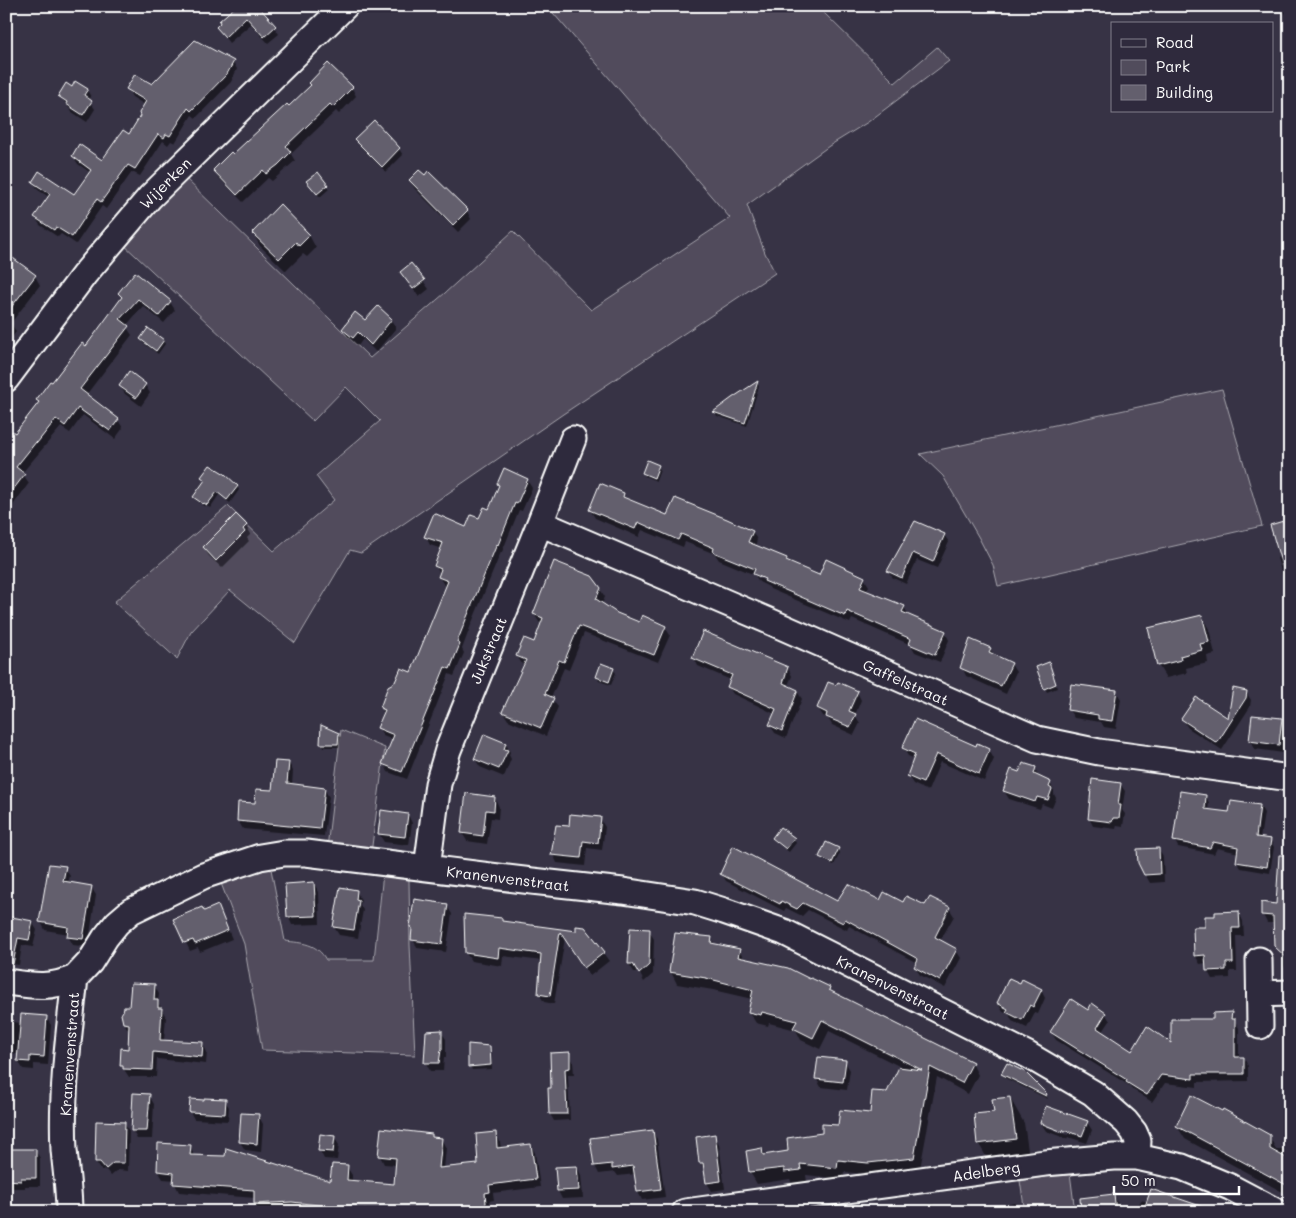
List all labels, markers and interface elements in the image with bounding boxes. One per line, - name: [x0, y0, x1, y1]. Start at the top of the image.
- legend: [1111, 22, 1274, 112]
- text: Road: [1156, 32, 1193, 52]
- text: Park: [1156, 56, 1190, 76]
- text: Building: [1156, 82, 1213, 102]
- street label: Wijerken: [135, 153, 195, 213]
- street label: Jukstraat: [465, 613, 511, 687]
- street label: Gaffelstraat: [860, 654, 952, 710]
- street label: Kranenvenstraat: [445, 861, 571, 895]
- street label: Kranenvenstraat: [833, 950, 953, 1024]
- street label: Kranenvenstraat: [55, 991, 83, 1117]
- street label: Adelberg: [951, 1156, 1021, 1186]
- scale bar: [1114, 1163, 1238, 1195]
- text: 50 m: [1121, 1170, 1156, 1190]

